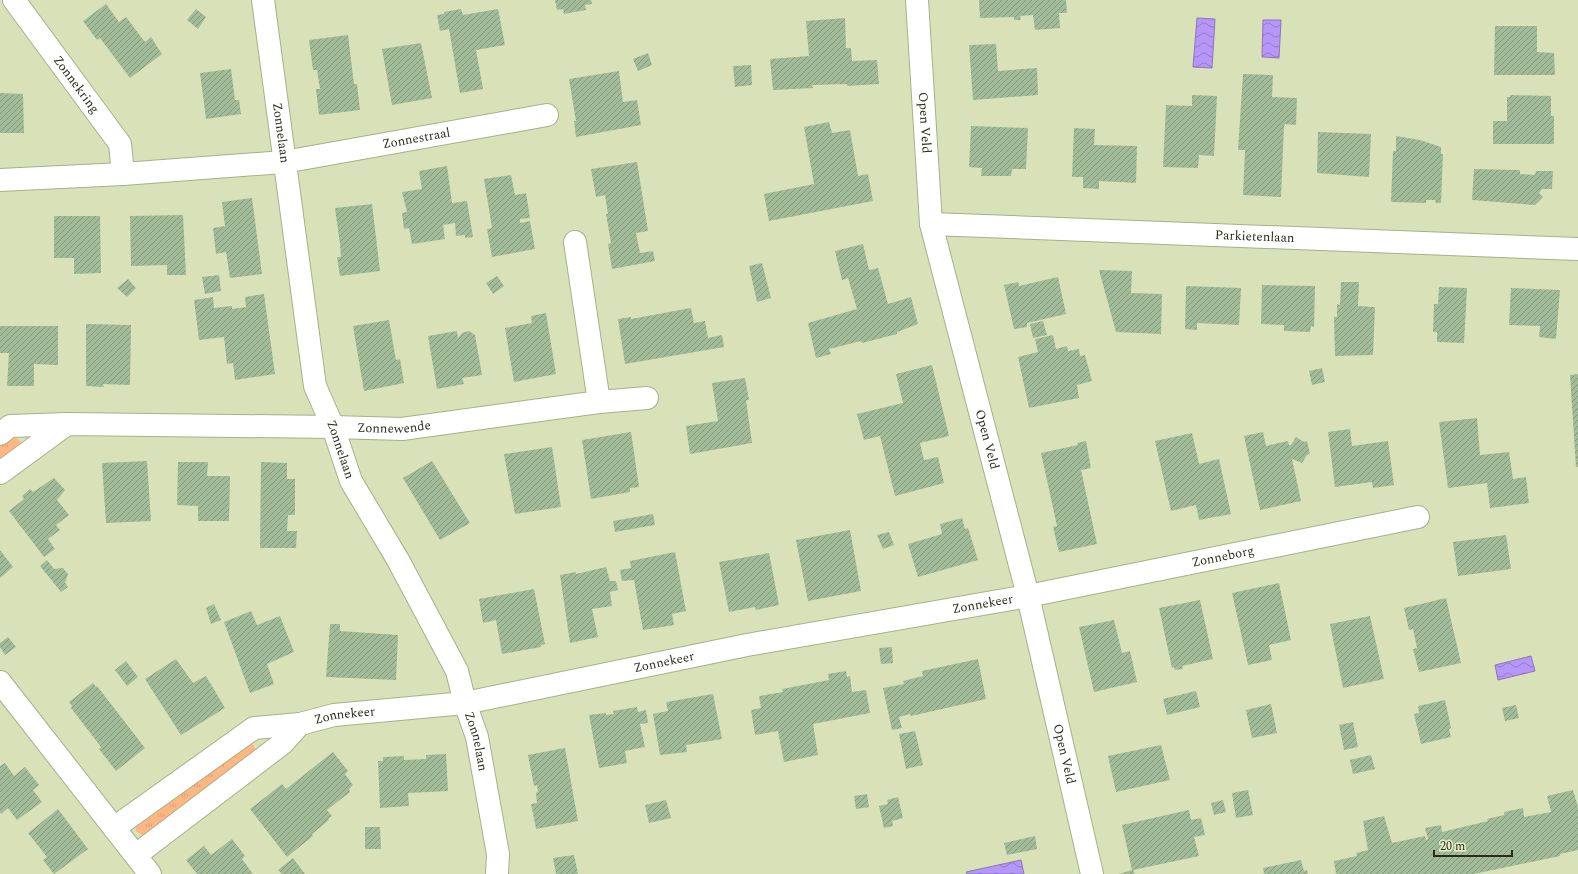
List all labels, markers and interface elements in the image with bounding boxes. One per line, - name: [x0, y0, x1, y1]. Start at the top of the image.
- street label: Zonnekring: [48, 51, 104, 118]
- street label: Open Veld: [913, 91, 937, 154]
- street label: Zonnelaan: [267, 101, 295, 165]
- street label: Zonnestraal: [381, 122, 452, 154]
- street label: Parkietenlaan: [1215, 225, 1295, 248]
- street label: Open Veld: [970, 407, 1005, 472]
- street label: Zonnewende: [357, 415, 432, 439]
- street label: Zonnelaan: [321, 417, 360, 482]
- street label: Zonneborg: [1190, 540, 1256, 573]
- street label: Zonnekeer: [951, 589, 1015, 619]
- street label: Zonnekeer: [632, 646, 696, 678]
- street label: Zonnekeer: [312, 701, 376, 730]
- street label: Zonnelaan: [459, 709, 493, 773]
- street label: Open Veld: [1048, 722, 1081, 786]
- scale bar: [1434, 832, 1512, 858]
- text: 20 m: [1440, 837, 1465, 856]

